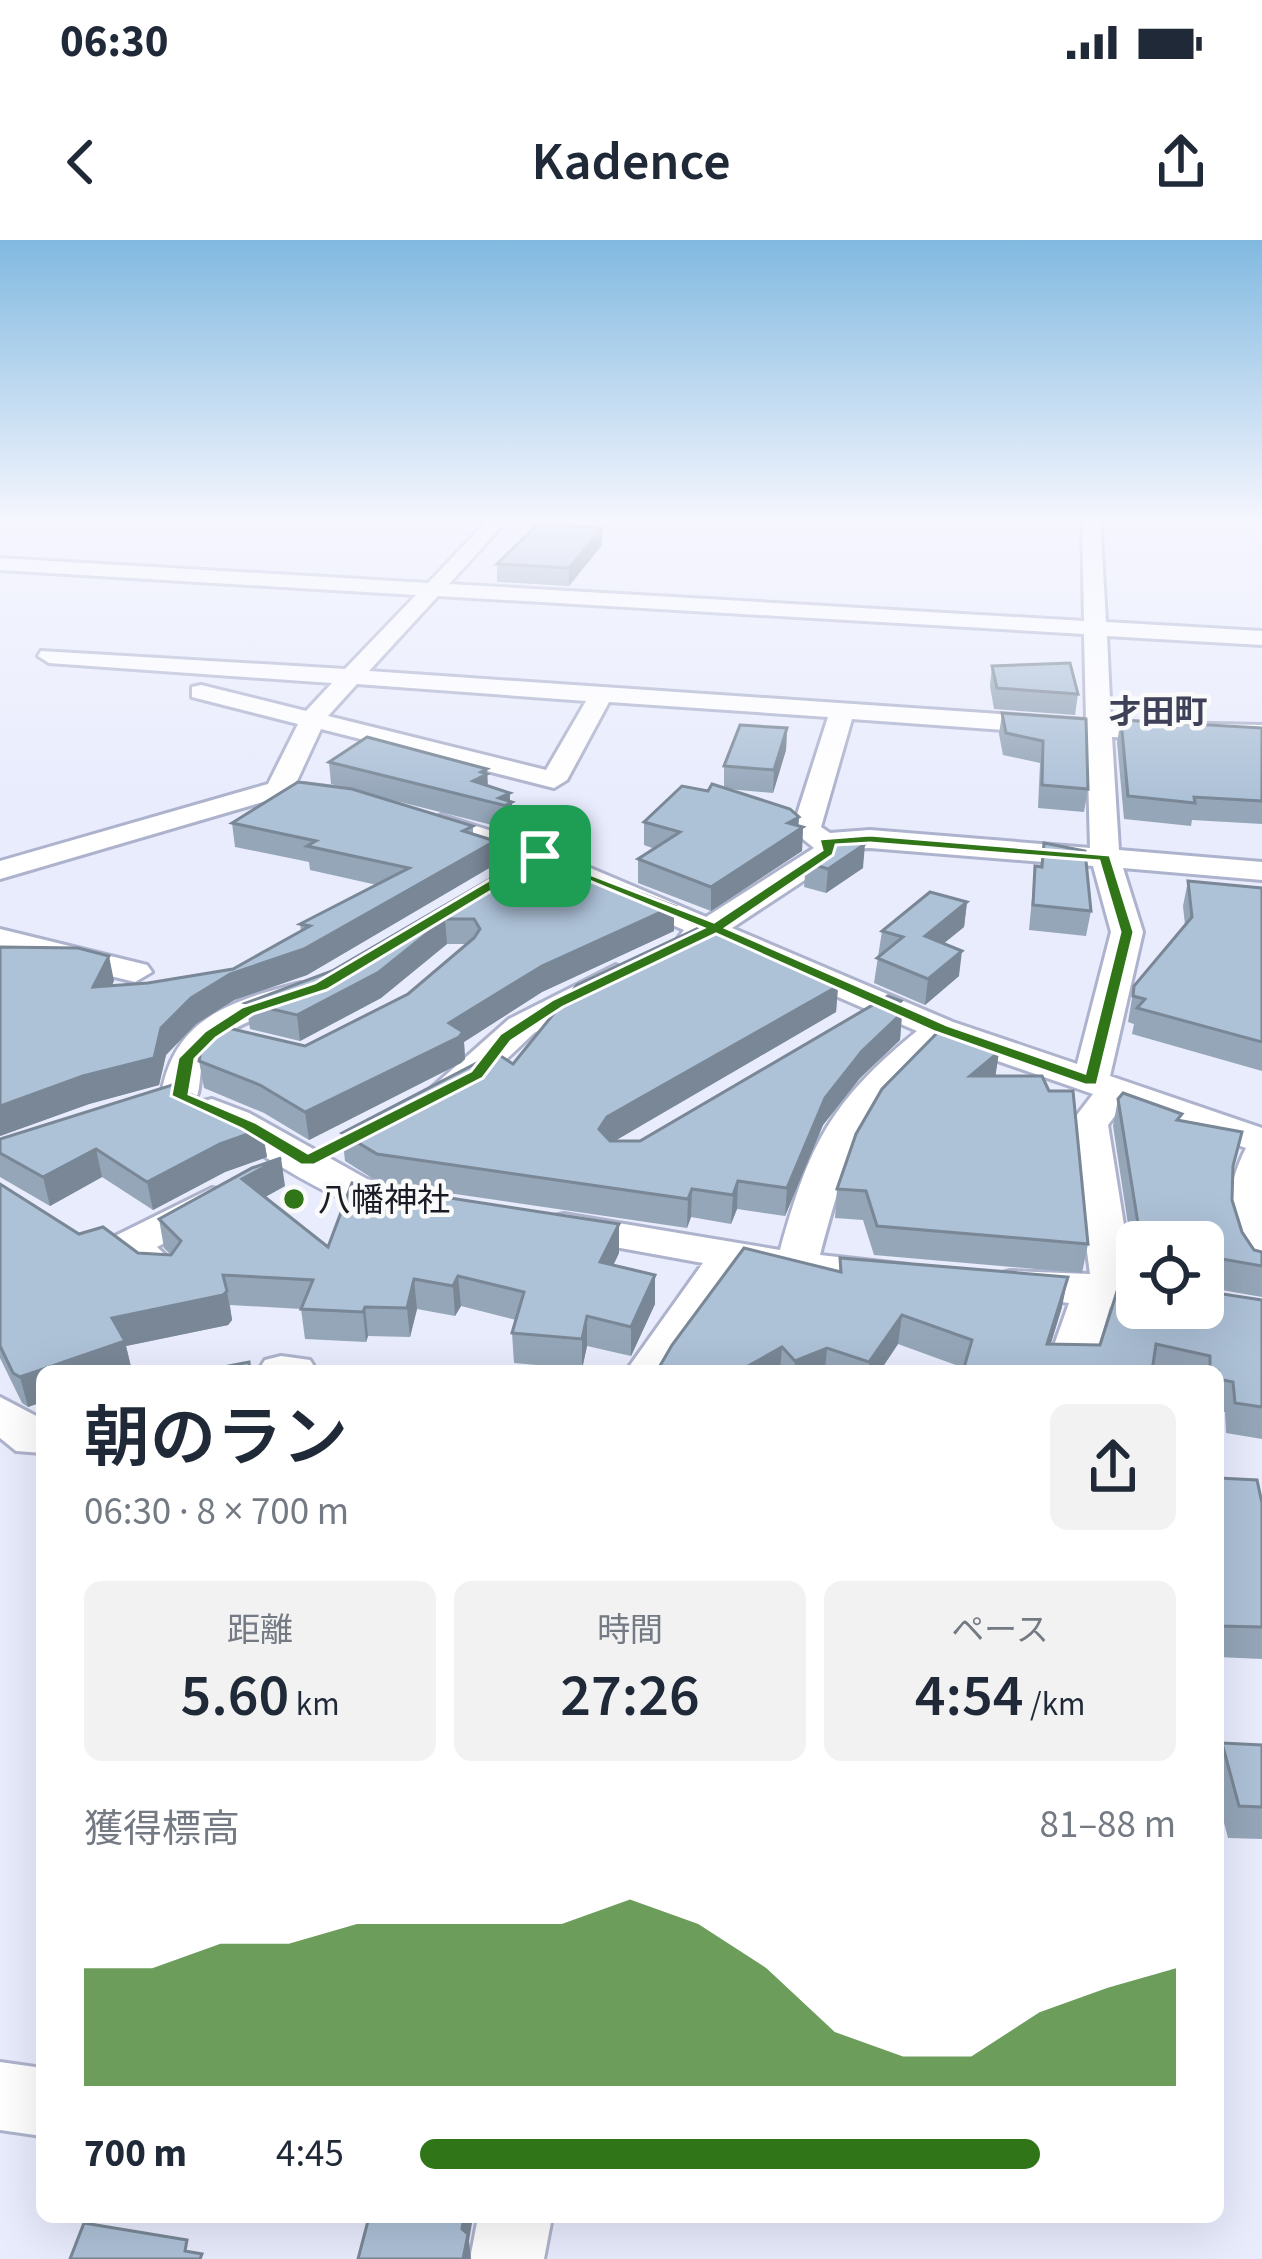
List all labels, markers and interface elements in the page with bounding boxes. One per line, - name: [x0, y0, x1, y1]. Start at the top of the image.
- text: 06:30: [60, 10, 169, 74]
- text: Kadence: [531, 124, 731, 201]
- icon: back: [48, 129, 114, 195]
- icon: share: [1148, 129, 1214, 195]
- district label: 才田町: [1109, 689, 1208, 736]
- pin: [489, 805, 591, 907]
- icon: arrive: [507, 823, 573, 889]
- place label: 八幡神社: [318, 1177, 450, 1224]
- marker: 八幡神社: [281, 1186, 307, 1212]
- map controls: [1116, 1221, 1224, 1329]
- button: locate: [1116, 1221, 1224, 1329]
- text: 朝のラン: [84, 1392, 348, 1486]
- button: share: [1050, 1404, 1176, 1530]
- text: 06:30 · 8 × 700 m: [84, 1484, 349, 1540]
- text: 距離: [227, 1607, 293, 1654]
- text: 時間: [597, 1607, 663, 1654]
- text: ペース: [951, 1607, 1049, 1654]
- text: 5.60: [180, 1654, 289, 1739]
- text: 27:26: [560, 1654, 700, 1739]
- text: 4:54: [915, 1654, 1024, 1739]
- text: km: [289, 1681, 340, 1728]
- text: /km: [1024, 1681, 1085, 1728]
- text: 81–88 m: [1040, 1797, 1176, 1853]
- text: 獲得標高: [84, 1802, 240, 1858]
- text: 700 m: [84, 2126, 187, 2182]
- text: 4:45: [276, 2126, 344, 2182]

